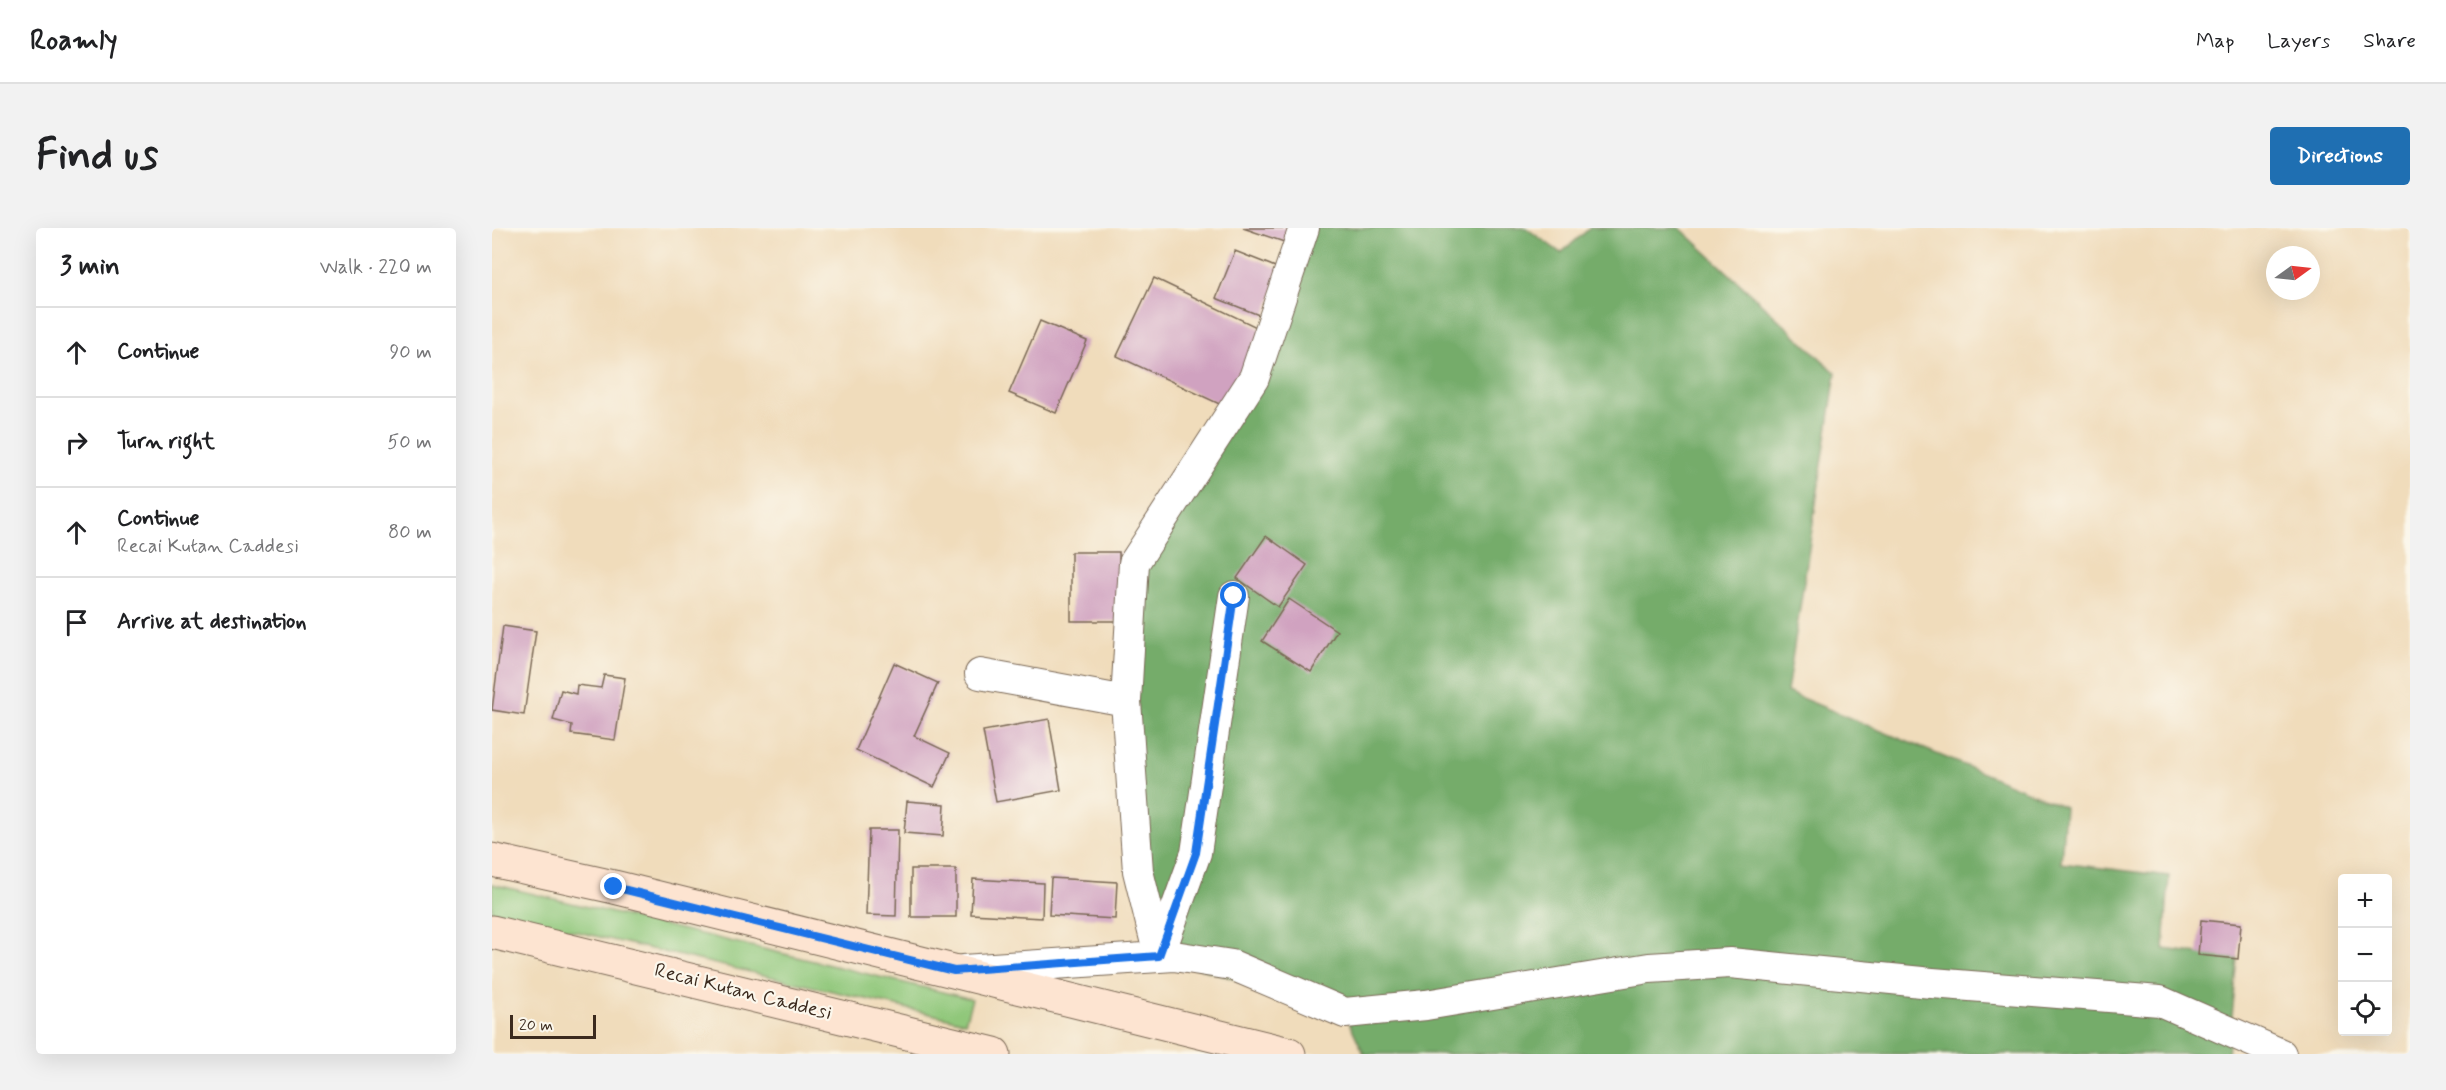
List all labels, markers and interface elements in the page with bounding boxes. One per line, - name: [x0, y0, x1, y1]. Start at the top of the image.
- text: Roamly: [30, 23, 118, 60]
- text: Map: [2196, 27, 2234, 55]
- text: Layers: [2267, 27, 2330, 55]
- text: Share: [2363, 27, 2416, 55]
- button: Directions: [2270, 127, 2410, 185]
- text: Find us: [36, 129, 158, 184]
- north arrow: [2266, 246, 2320, 300]
- text: 3 min: [60, 250, 120, 284]
- text: Walk · 220 m: [320, 254, 432, 281]
- icon: ahead: [60, 336, 93, 369]
- text: Continue: [117, 338, 199, 366]
- text: 90 m: [389, 339, 432, 366]
- icon: right: [60, 426, 93, 459]
- text: Turn right: [117, 428, 215, 456]
- text: 50 m: [387, 429, 432, 456]
- text: Continue: [117, 505, 199, 533]
- icon: ahead: [60, 516, 93, 549]
- text: 80 m: [388, 519, 432, 546]
- text: Recai Kutan Caddesi: [117, 533, 299, 560]
- route start: [1220, 582, 1246, 608]
- icon: arrive: [60, 606, 93, 639]
- text: Arrive at destination: [117, 608, 307, 636]
- route end: [600, 873, 626, 899]
- map controls: [2338, 874, 2392, 1036]
- button: +: [2338, 874, 2392, 928]
- button: −: [2338, 928, 2392, 982]
- street label: Recai Kutan Caddesi: [651, 957, 835, 1027]
- button: locate: [2338, 982, 2392, 1036]
- scale bar: [510, 1012, 596, 1040]
- text: 20 m: [519, 1015, 553, 1036]

